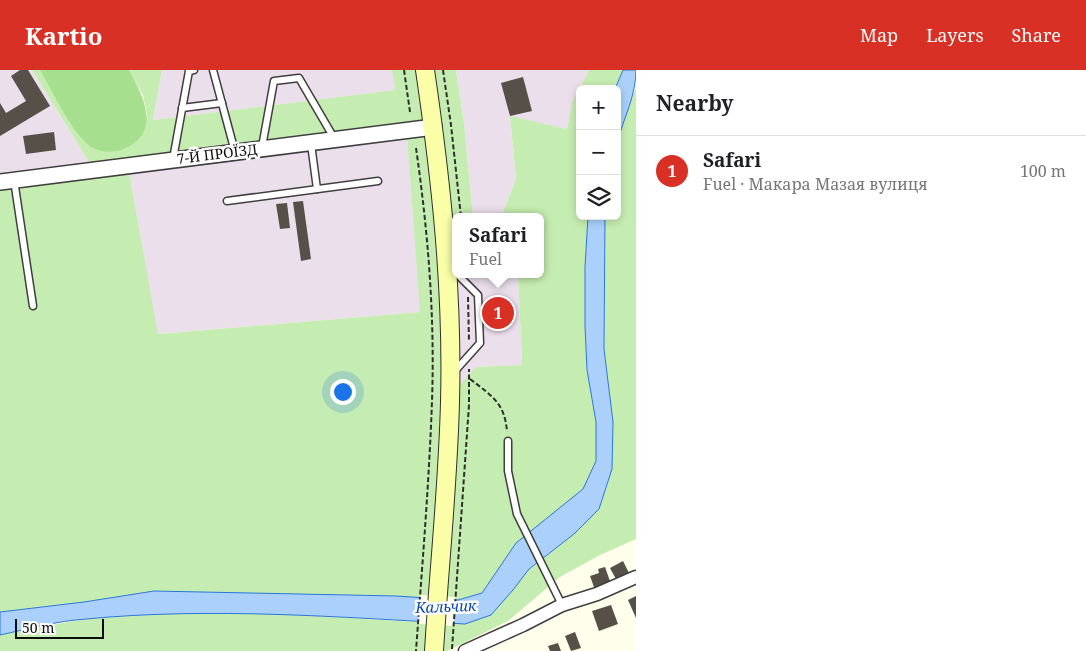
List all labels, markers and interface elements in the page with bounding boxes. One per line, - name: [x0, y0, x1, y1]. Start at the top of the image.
- text: Kartio: [25, 19, 102, 52]
- text: Map: [860, 23, 898, 47]
- text: Layers: [926, 23, 984, 47]
- text: Share: [1012, 23, 1061, 47]
- map controls: [576, 85, 621, 220]
- button: +: [576, 85, 621, 130]
- text: Nearby: [656, 89, 734, 117]
- button: −: [576, 130, 621, 175]
- street label: 7-Й ПРОЇЗД: [176, 139, 258, 168]
- text: Safari: [703, 147, 761, 173]
- text: 1: [667, 160, 677, 182]
- text: 100 m: [1020, 160, 1066, 182]
- text: Fuel · Макара Мазая вулиця: [703, 173, 928, 195]
- button: layers: [576, 175, 621, 220]
- popup: [452, 213, 544, 278]
- text: Safari: [469, 222, 527, 248]
- text: Fuel: [469, 248, 502, 270]
- pin: 1: [482, 294, 514, 332]
- your location: [330, 379, 356, 405]
- water label: Кальчик: [414, 595, 477, 617]
- scale bar: [15, 616, 104, 639]
- text: 50 m: [22, 618, 55, 637]

